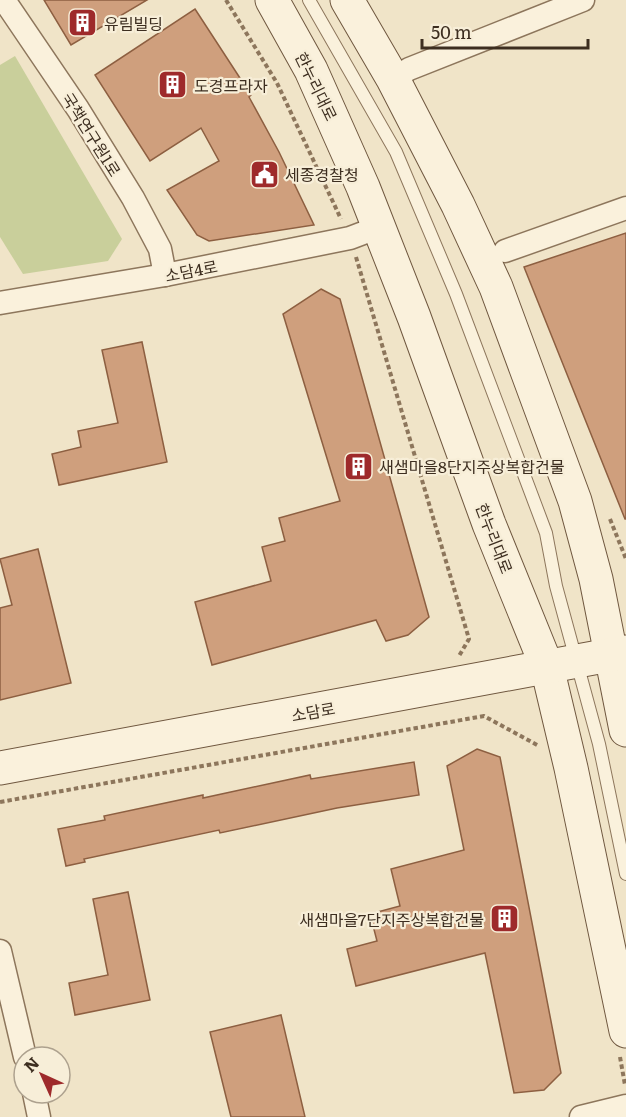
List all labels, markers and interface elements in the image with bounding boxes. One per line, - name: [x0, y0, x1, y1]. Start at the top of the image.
- building icon: 유림빌딩: [67, 7, 99, 39]
- place label: 유림빌딩: [104, 11, 163, 35]
- scale bar: [422, 12, 588, 50]
- text: 50 m: [431, 18, 472, 45]
- street label: 한누리대로: [290, 48, 344, 125]
- building icon: 도경프라자: [157, 69, 189, 101]
- place label: 도경프라자: [194, 73, 268, 97]
- street label: 국책연구원1로: [57, 87, 127, 181]
- public building icon: 세종경찰청: [248, 158, 280, 190]
- place label: 세종경찰청: [285, 162, 359, 186]
- street label: 소담4로: [163, 253, 220, 287]
- building icon: 새샘마을8단지주상복합건물: [342, 450, 374, 482]
- place label: 새샘마을8단지주상복합건물: [379, 454, 564, 478]
- street label: 한누리대로: [471, 499, 519, 577]
- street label: 소담로: [289, 695, 337, 727]
- building icon: 새샘마을7단지주상복합건물: [489, 903, 521, 935]
- place label: 새샘마을7단지주상복합건물: [299, 907, 484, 931]
- north arrow: [12, 1045, 72, 1105]
- text: N: [17, 1050, 44, 1077]

